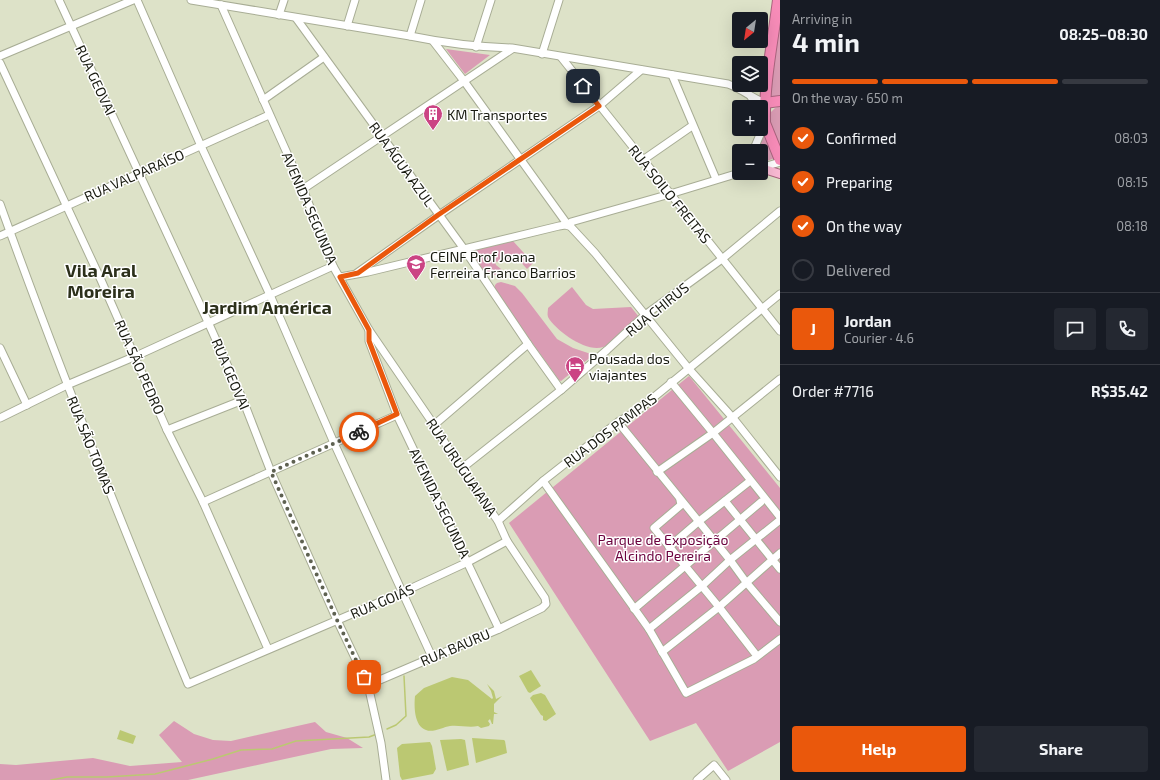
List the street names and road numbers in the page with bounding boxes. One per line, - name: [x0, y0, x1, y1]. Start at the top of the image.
- street label: RUA GEOVAI: [72, 42, 120, 118]
- street label: RUA ÁGUA AZUL: [366, 119, 438, 209]
- street label: RUA SOILO FREITAS: [625, 142, 715, 247]
- street label: RUA VALPARAÍSO: [81, 145, 187, 205]
- street label: AVENIDA SEGUNDA: [279, 149, 341, 267]
- street label: RUA CHIRUS: [622, 278, 692, 340]
- street label: RUA SÃO PEDRO: [112, 317, 168, 417]
- street label: RUA GEOVAI: [208, 336, 254, 412]
- street label: RUA DOS PAMPAS: [560, 389, 660, 471]
- street label: RUA SÃO TOMAS: [64, 394, 118, 497]
- street label: RUA URUGUAIANA: [423, 415, 501, 519]
- street label: AVENIDA SEGUNDA: [406, 445, 474, 561]
- street label: RUA GOIÁS: [347, 580, 417, 622]
- street label: RUA BAURU: [418, 625, 492, 669]

